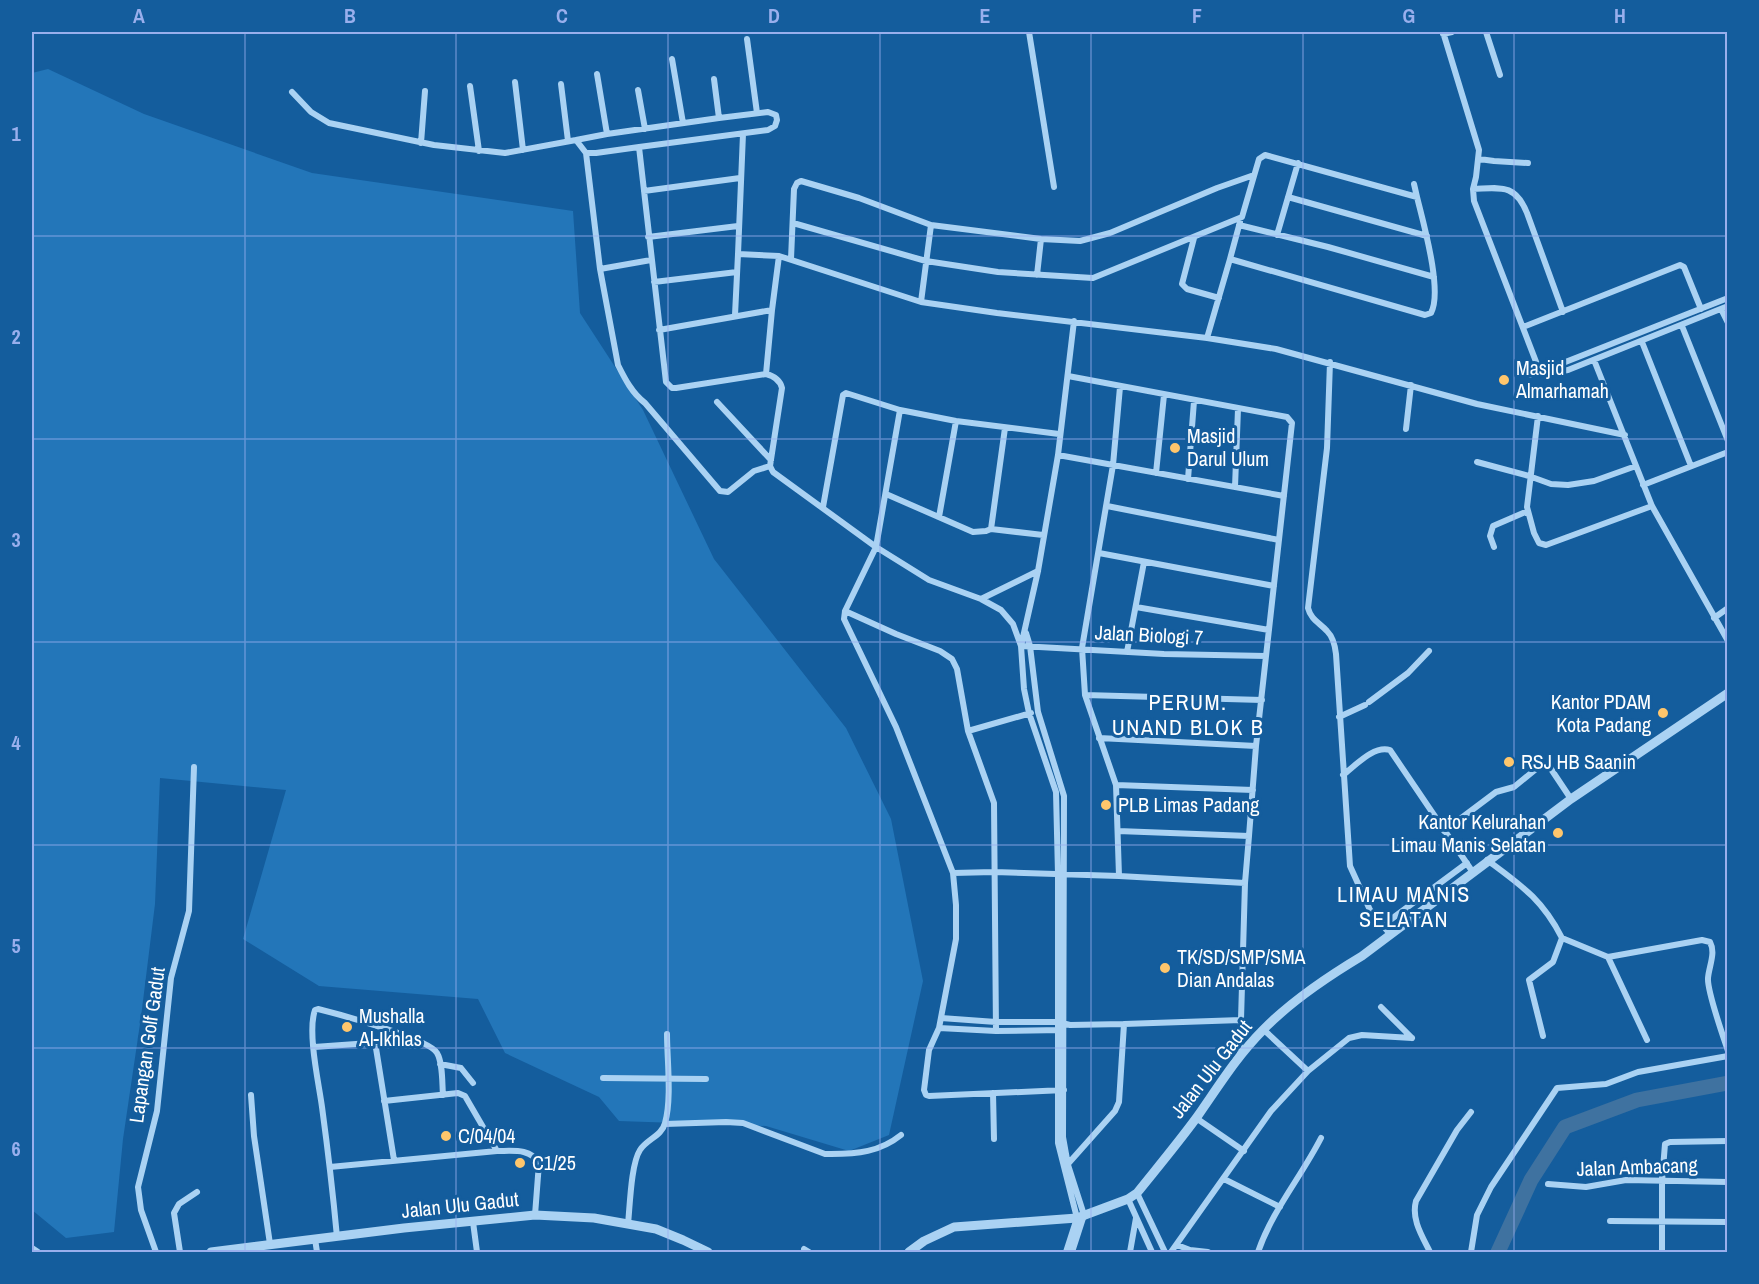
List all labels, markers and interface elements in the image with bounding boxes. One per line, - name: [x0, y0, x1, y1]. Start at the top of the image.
- text: A: [133, 2, 145, 29]
- text: B: [344, 2, 356, 29]
- text: C: [556, 2, 568, 29]
- text: D: [768, 2, 780, 29]
- text: E: [980, 2, 991, 29]
- text: F: [1192, 2, 1202, 29]
- text: G: [1403, 2, 1415, 29]
- text: H: [1614, 2, 1626, 29]
- text: 1: [11, 120, 21, 147]
- text: 2: [11, 323, 21, 350]
- place label: Masjid Almarhamah: [1515, 354, 1609, 404]
- marker: Masjid Almarhamah: [1497, 373, 1511, 387]
- place label: Masjid Darul Ulum: [1187, 422, 1269, 472]
- marker: Masjid Darul Ulum: [1168, 441, 1182, 455]
- text: 3: [11, 526, 21, 553]
- street label: Jalan Biologi 7: [1094, 618, 1204, 651]
- district label: PERUM. UNAND BLOK B: [1112, 687, 1264, 742]
- place label: Kantor PDAM Kota Padang: [1551, 688, 1651, 738]
- marker: Kantor PDAM Kota Padang: [1656, 706, 1670, 720]
- text: 4: [11, 729, 21, 756]
- place label: RSJ HB Saanin: [1521, 748, 1636, 775]
- marker: RSJ HB Saanin: [1502, 755, 1516, 769]
- place label: PLB Limas Padang: [1118, 791, 1259, 818]
- marker: PLB Limas Padang: [1099, 798, 1113, 812]
- place label: Kantor Kelurahan Limau Manis Selatan: [1391, 808, 1546, 858]
- marker: Kantor Kelurahan Limau Manis Selatan: [1551, 826, 1565, 840]
- district label: LIMAU MANIS SELATAN: [1337, 879, 1471, 934]
- text: 5: [11, 932, 21, 959]
- place label: TK/SD/SMP/SMA Dian Andalas: [1177, 943, 1306, 993]
- marker: TK/SD/SMP/SMA Dian Andalas: [1158, 961, 1172, 975]
- street label: Lapangan Golf Gadut: [122, 965, 171, 1124]
- place label: Mushalla Al-Ikhlas: [358, 1002, 425, 1052]
- street label: Jalan Ulu Gadut: [1164, 1014, 1258, 1123]
- marker: Mushalla Al-Ikhlas: [340, 1020, 354, 1034]
- place label: C/04/04: [458, 1122, 515, 1149]
- marker: C/04/04: [439, 1129, 453, 1143]
- text: 6: [11, 1135, 21, 1162]
- place label: C1/25: [532, 1149, 576, 1176]
- street label: Jalan Ambacang: [1576, 1151, 1698, 1182]
- marker: C1/25: [513, 1156, 527, 1170]
- street label: Jalan Ulu Gadut: [400, 1185, 520, 1224]

